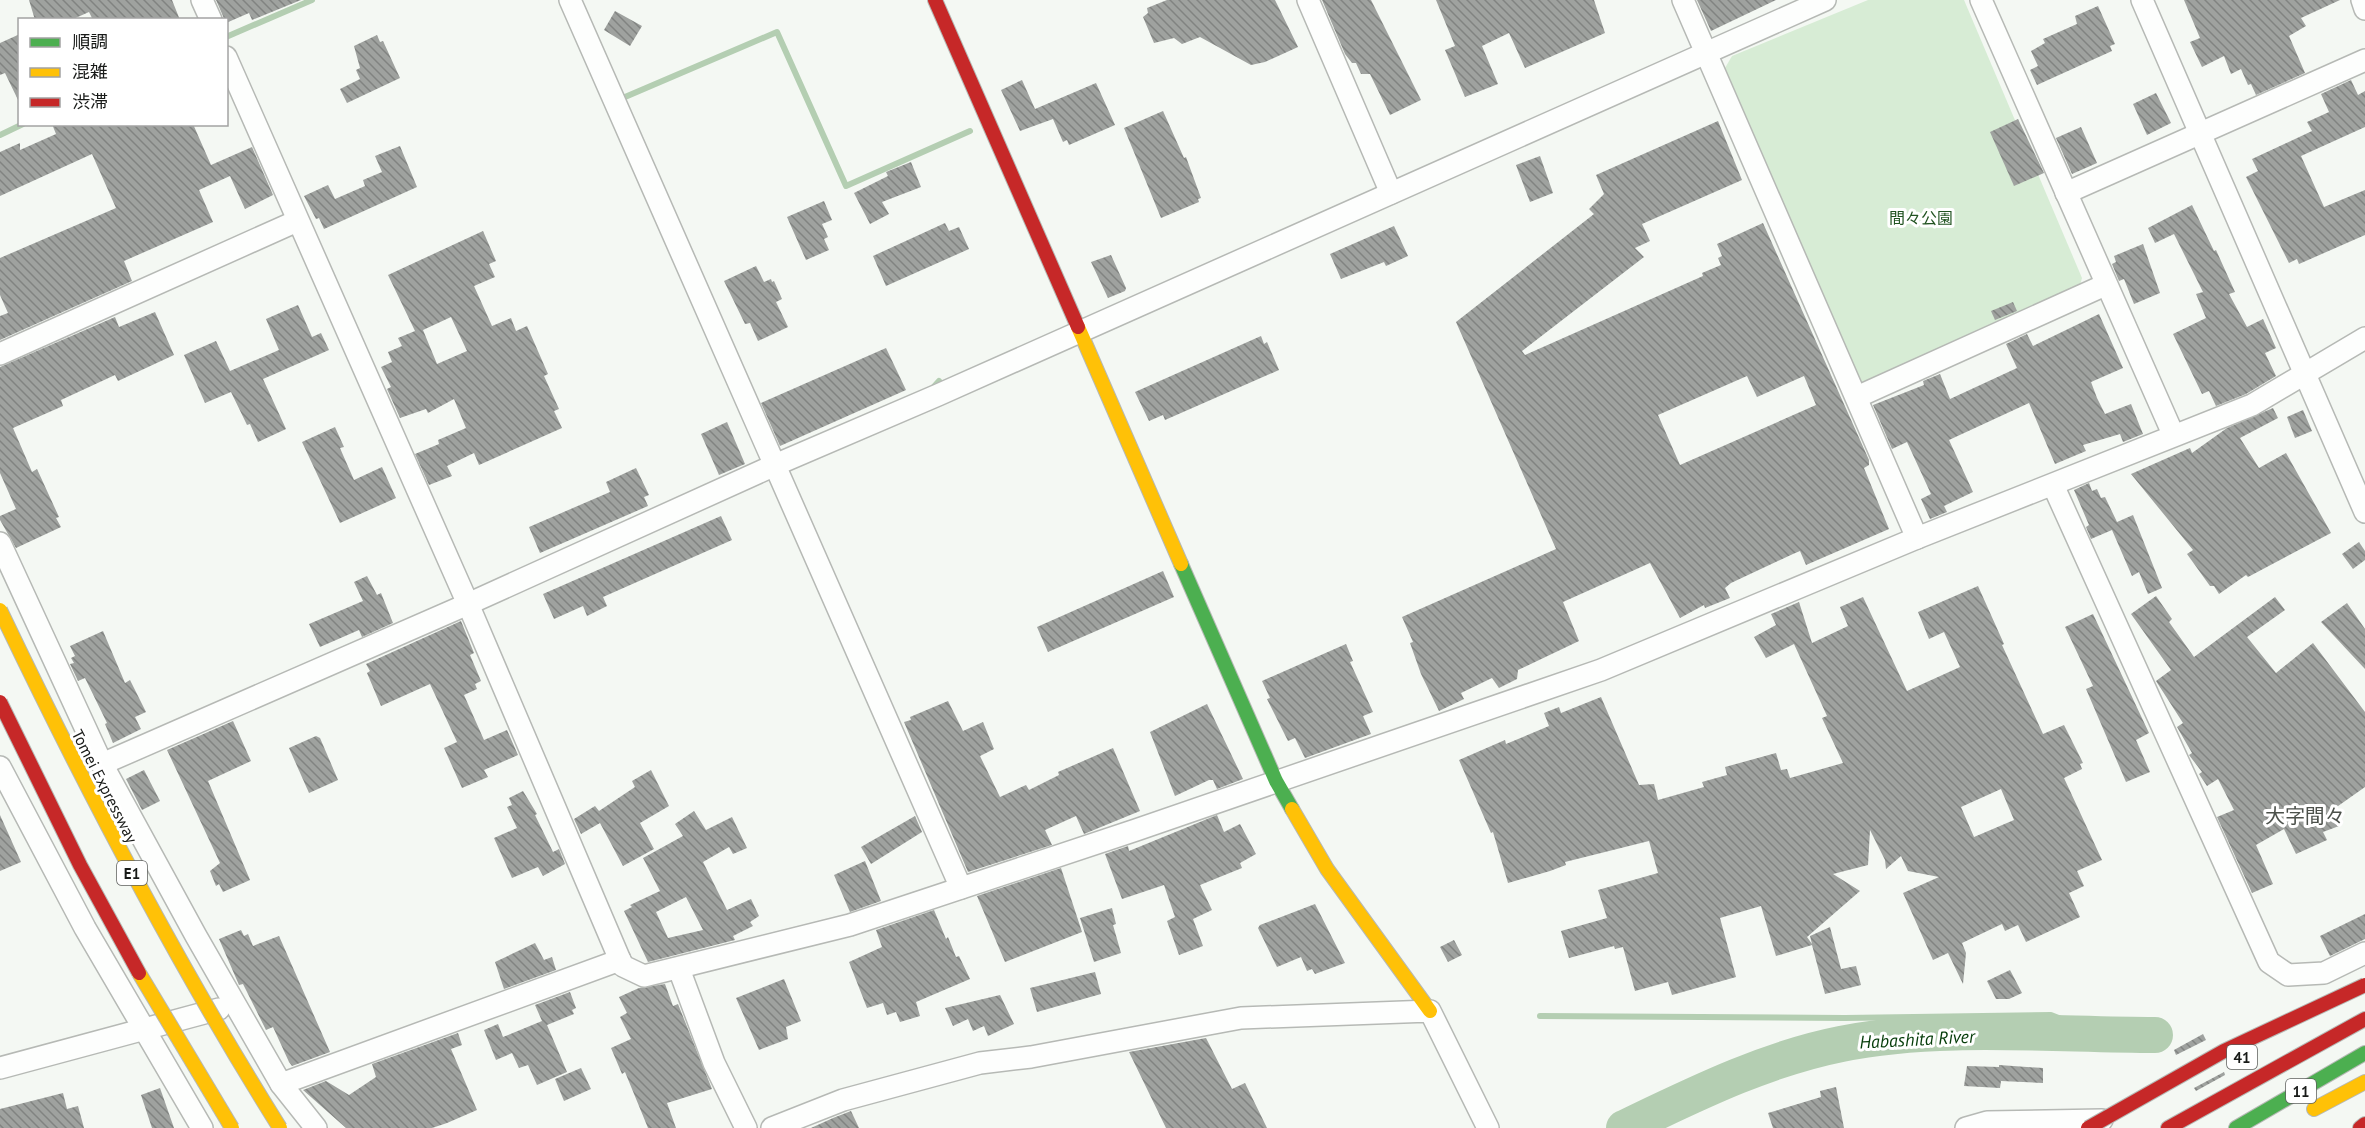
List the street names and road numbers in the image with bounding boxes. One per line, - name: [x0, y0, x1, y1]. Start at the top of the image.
- street label: Tomei Expressway: [68, 726, 142, 847]
- road number: E1: [117, 861, 147, 885]
- road number: 41: [2227, 1045, 2257, 1069]
- road number: 11: [2286, 1079, 2316, 1103]

